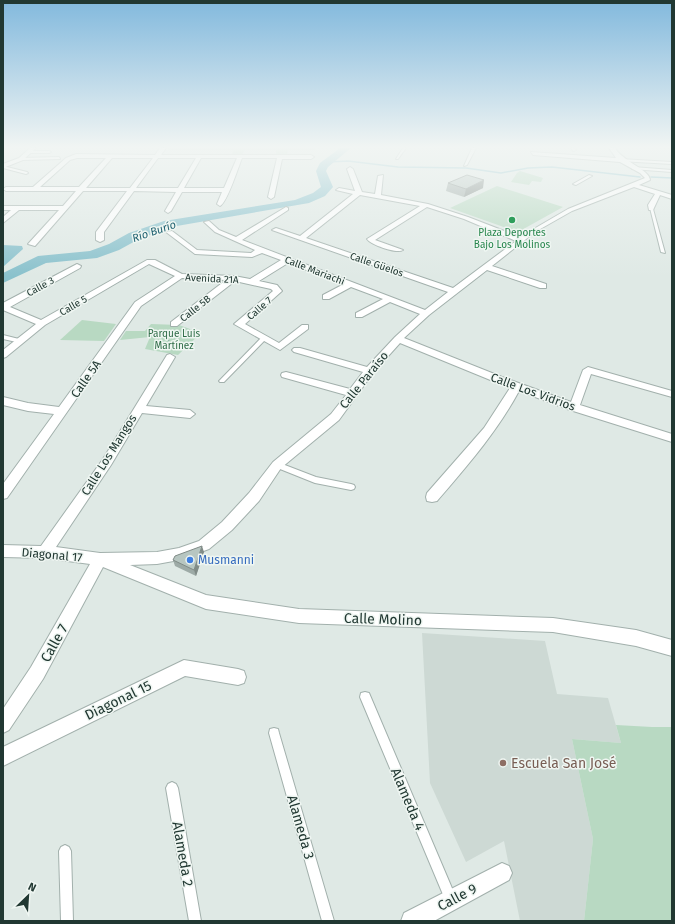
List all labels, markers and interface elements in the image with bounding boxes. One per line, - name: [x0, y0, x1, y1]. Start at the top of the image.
- marker: Plaza Deportes Bajo Los Molinos: [507, 215, 517, 225]
- water label: Río Burío: [131, 218, 178, 245]
- place label: Plaza Deportes Bajo Los Molinos: [474, 227, 550, 251]
- street label: Calle Güelos: [348, 250, 405, 280]
- street label: Calle Mariachi: [283, 254, 347, 288]
- street label: Avenida 21A: [185, 272, 239, 286]
- street label: Calle 3: [25, 274, 56, 299]
- street label: Calle 5: [58, 293, 89, 319]
- street label: Calle 5B: [178, 293, 213, 325]
- street label: Calle 7: [245, 294, 275, 323]
- park label: Parque Luis Martínez: [148, 328, 200, 352]
- street label: Calle Paraíso: [337, 349, 391, 411]
- street label: Calle 5A: [68, 357, 104, 400]
- street label: Calle Los Vidrios: [489, 370, 578, 414]
- street label: Calle Los Mangos: [78, 412, 140, 498]
- street label: Diagonal 17: [21, 545, 83, 565]
- place label: Musmanni: [198, 553, 254, 567]
- marker: Musmanni: [185, 555, 195, 565]
- street label: Calle Molino: [344, 610, 422, 629]
- street label: Calle 7: [37, 621, 72, 665]
- street label: Diagonal 15: [82, 677, 154, 724]
- place label: Escuela San José: [511, 755, 616, 772]
- marker: Escuela San José: [498, 758, 508, 768]
- street label: Alameda 4: [387, 765, 429, 834]
- street label: Alameda 3: [283, 793, 318, 861]
- street label: Alameda 2: [168, 820, 197, 888]
- north arrow: [8, 876, 48, 916]
- text: N: [26, 880, 38, 895]
- street label: Calle 9: [435, 880, 480, 915]

